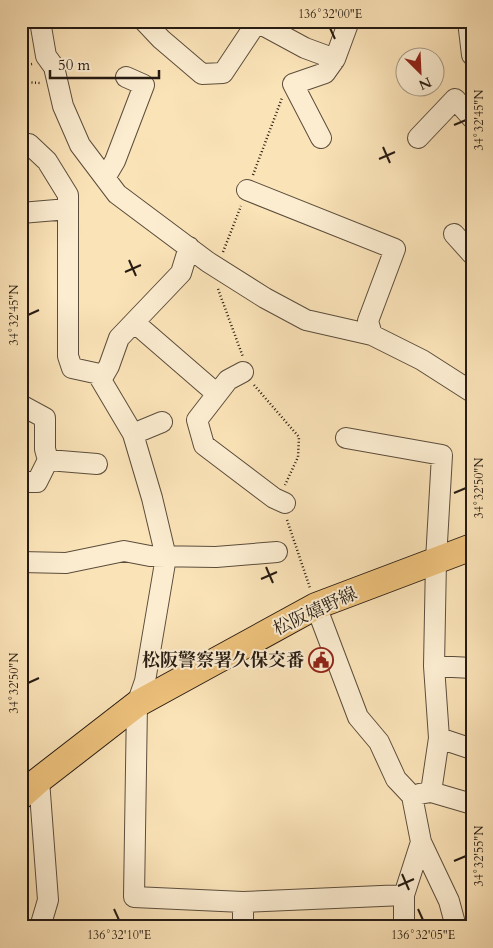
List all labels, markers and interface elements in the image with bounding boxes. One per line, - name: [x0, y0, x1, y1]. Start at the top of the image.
- text: 136°32'00"E: [298, 6, 362, 22]
- scale bar: [50, 48, 159, 80]
- north arrow: [396, 48, 446, 98]
- text: 50 m: [58, 55, 90, 75]
- text: N: [416, 72, 435, 95]
- text: 34°32'45"N: [471, 89, 487, 150]
- text: 34°32'45"N: [6, 284, 22, 345]
- text: 34°32'50"N: [471, 457, 487, 518]
- street label: 松阪嬉野線: [269, 581, 361, 642]
- public building icon: 松阪警察署久保交番: [308, 647, 334, 673]
- place label: 松阪警察署久保交番: [142, 648, 304, 673]
- text: 34°32'50"N: [6, 652, 22, 713]
- text: 34°32'55"N: [471, 825, 487, 886]
- text: 136°32'10"E: [87, 927, 151, 943]
- text: 136°32'05"E: [391, 927, 455, 943]

